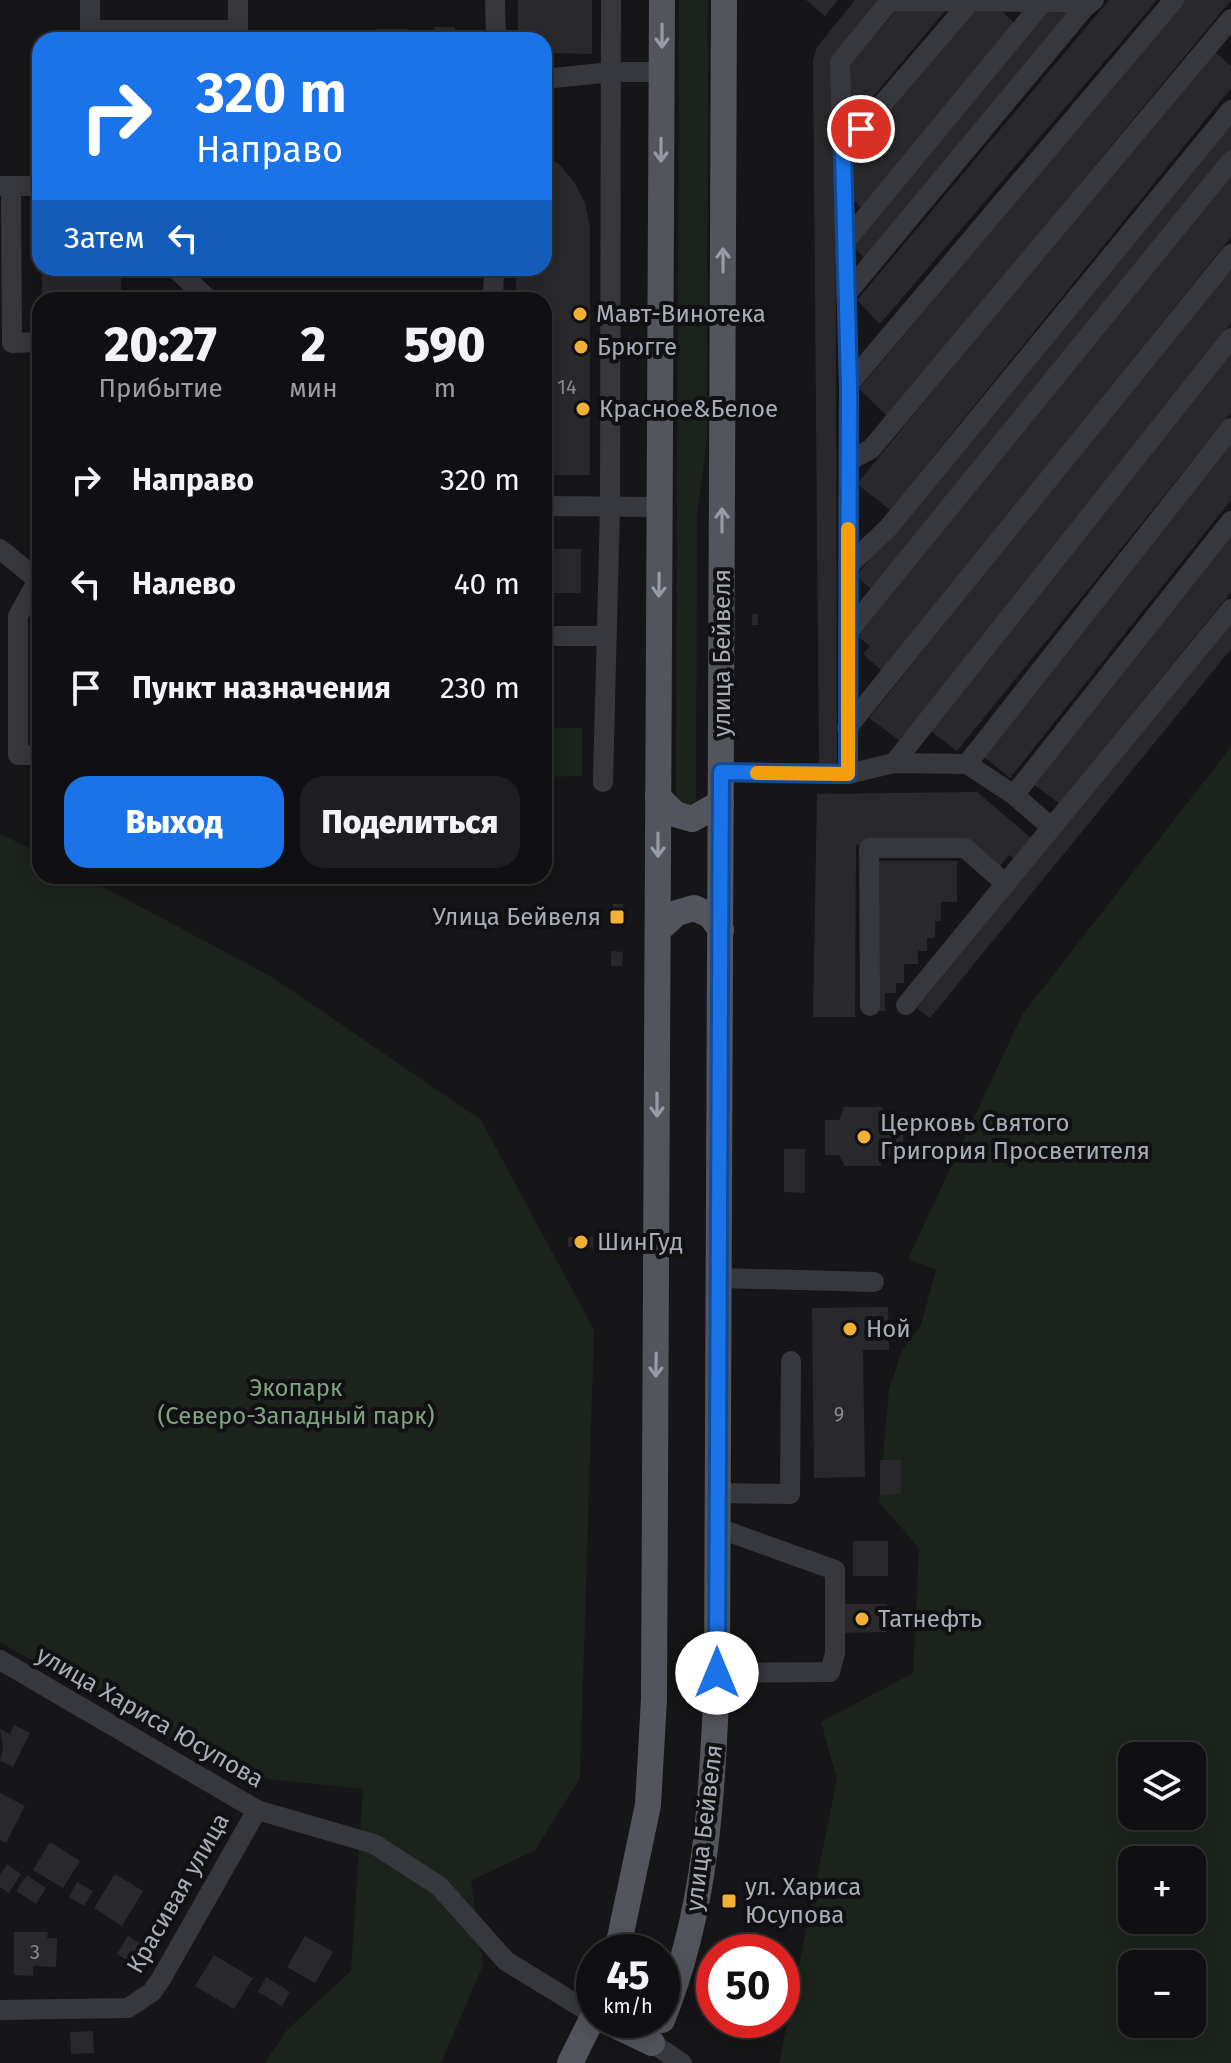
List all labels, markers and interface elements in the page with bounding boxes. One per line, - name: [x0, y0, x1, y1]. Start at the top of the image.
- one-way arrow: [654, 22, 670, 49]
- text: 320 m: [196, 60, 347, 127]
- icon: right: [64, 64, 168, 168]
- pin: [827, 95, 895, 163]
- icon: arrive: [839, 107, 883, 151]
- text: Направо: [196, 128, 343, 172]
- one-way arrow: [654, 136, 669, 163]
- icon: left: [161, 216, 205, 260]
- text: Затем: [64, 220, 145, 256]
- one-way arrow: [715, 247, 731, 274]
- place label: Мавт-Винотека: [596, 300, 766, 328]
- marker: Мавт-Винотека: [571, 305, 589, 323]
- text: 20:27: [104, 316, 217, 374]
- text: 2: [301, 316, 326, 374]
- text: 590: [404, 316, 486, 374]
- place label: Брюгге: [597, 333, 677, 361]
- marker: Брюгге: [572, 338, 590, 356]
- text: Прибытие: [98, 373, 223, 404]
- text: мин: [289, 373, 338, 404]
- text: m: [434, 373, 456, 404]
- house number: 14: [557, 375, 577, 399]
- place label: Красное&Белое: [599, 395, 778, 423]
- marker: Красное&Белое: [574, 400, 592, 418]
- icon: right: [64, 458, 108, 502]
- text: Направо: [132, 462, 254, 498]
- text: 320 m: [440, 462, 520, 498]
- one-way arrow: [714, 507, 730, 534]
- icon: left: [64, 562, 108, 606]
- text: Налево: [132, 566, 236, 602]
- text: 40 m: [454, 566, 520, 602]
- street label: улица Бейвеля: [708, 569, 736, 737]
- one-way arrow: [651, 571, 666, 598]
- icon: arrive: [64, 666, 108, 710]
- text: Пункт назначения: [132, 670, 391, 706]
- text: 230 m: [440, 670, 520, 706]
- button: Выход: [64, 776, 284, 868]
- button: Поделиться: [300, 776, 520, 868]
- one-way arrow: [650, 831, 666, 858]
- place label: Улица Бейвеля: [433, 903, 601, 931]
- marker: Улица Бейвеля: [608, 908, 626, 926]
- one-way arrow: [649, 1091, 665, 1118]
- place label: Церковь Святого Григория Просветителя: [880, 1109, 1150, 1165]
- marker: Церковь Святого Григория Просветителя: [855, 1128, 873, 1146]
- place label: ШинГуд: [597, 1228, 683, 1256]
- marker: ШинГуд: [572, 1233, 590, 1251]
- place label: Ной: [866, 1315, 911, 1343]
- marker: Ной: [841, 1320, 859, 1338]
- one-way arrow: [648, 1351, 664, 1378]
- park label: Экопарк (Северо-Западный парк): [158, 1374, 434, 1430]
- house number: 9: [834, 1402, 844, 1426]
- place label: Татнефть: [878, 1605, 982, 1633]
- marker: Татнефть: [853, 1610, 871, 1628]
- position arrow: [675, 1631, 759, 1715]
- street label: улица Хариса Юсупова: [31, 1640, 269, 1794]
- map controls: [1118, 1742, 1206, 2038]
- button: layers: [1118, 1742, 1206, 1830]
- street label: улица Бейвеля: [680, 1743, 728, 1913]
- street label: Красивая улица: [121, 1808, 235, 1978]
- button: +: [1118, 1846, 1206, 1934]
- place label: ул. Хариса Юсупова: [745, 1873, 861, 1929]
- marker: ул. Хариса Юсупова: [720, 1892, 738, 1910]
- speed limit sign: 50: [696, 1934, 800, 2038]
- house number: 3: [30, 1940, 40, 1964]
- button: −: [1118, 1950, 1206, 2038]
- text: 45: [606, 1952, 650, 2000]
- text: km/h: [603, 1994, 653, 2018]

